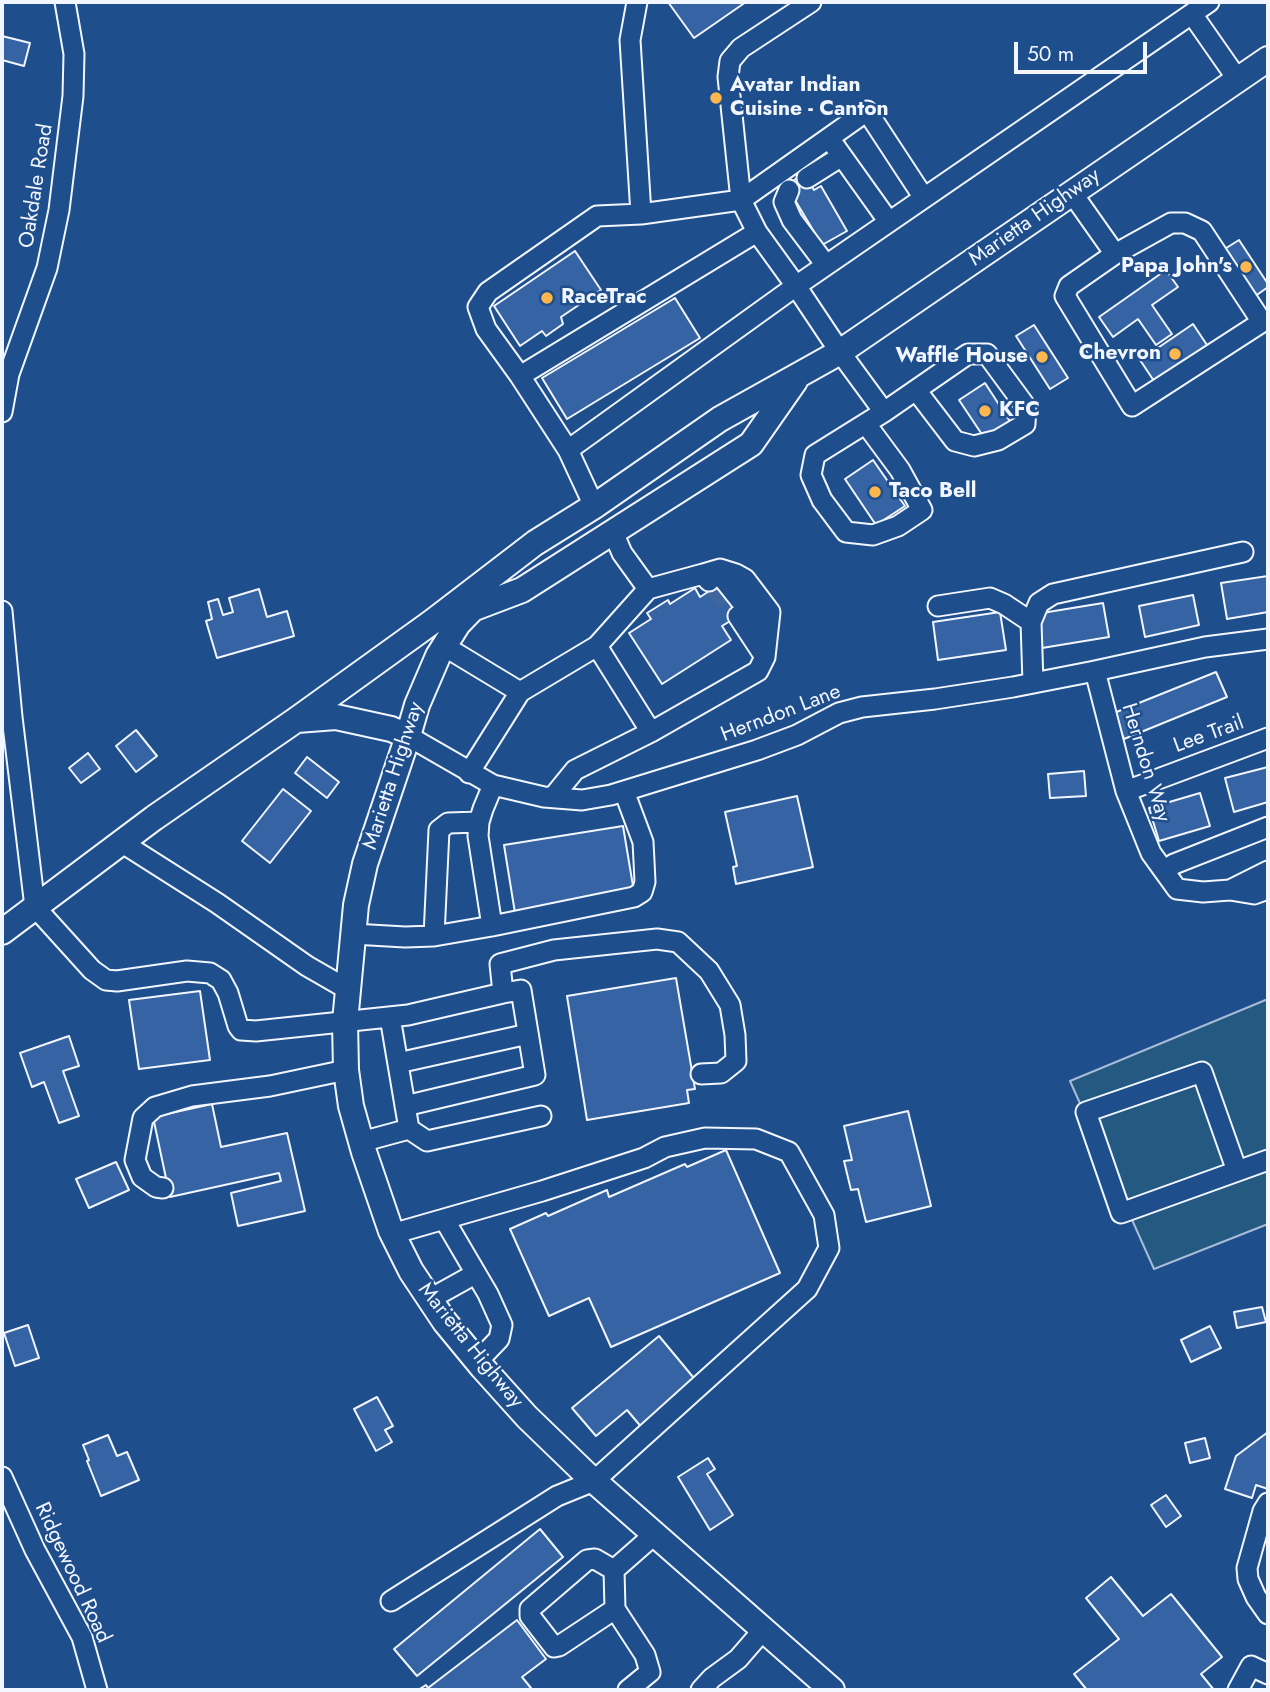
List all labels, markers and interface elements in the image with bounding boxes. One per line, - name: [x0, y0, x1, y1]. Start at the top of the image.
- scale bar: [1018, 28, 1151, 72]
- text: 50 m: [1027, 39, 1074, 69]
- place label: Avatar Indian Cuisine - Canton: [730, 73, 889, 123]
- marker: Avatar Indian Cuisine - Canton: [708, 90, 724, 106]
- street label: Oakdale Road: [15, 122, 59, 250]
- street label: Marietta Highway: [965, 164, 1105, 272]
- place label: Papa John's: [1121, 254, 1232, 280]
- marker: Papa John's: [1238, 259, 1254, 275]
- place label: RaceTrac: [561, 285, 647, 311]
- marker: RaceTrac: [539, 290, 555, 306]
- place label: Chevron: [1079, 341, 1161, 367]
- place label: Waffle House: [895, 344, 1028, 370]
- marker: Chevron: [1167, 346, 1183, 362]
- marker: Waffle House: [1034, 349, 1050, 365]
- place label: KFC: [999, 398, 1040, 424]
- marker: KFC: [977, 403, 993, 419]
- place label: Taco Bell: [889, 479, 976, 505]
- marker: Taco Bell: [867, 484, 883, 500]
- street label: Herndon Lane: [718, 680, 844, 748]
- street label: Marietta Highway: [358, 699, 430, 853]
- street label: Herndon Way: [1115, 701, 1175, 825]
- street label: Lee Trail: [1170, 711, 1248, 759]
- street label: Marietta Highway: [412, 1278, 528, 1414]
- street label: Ridgewood Road: [28, 1499, 116, 1647]

